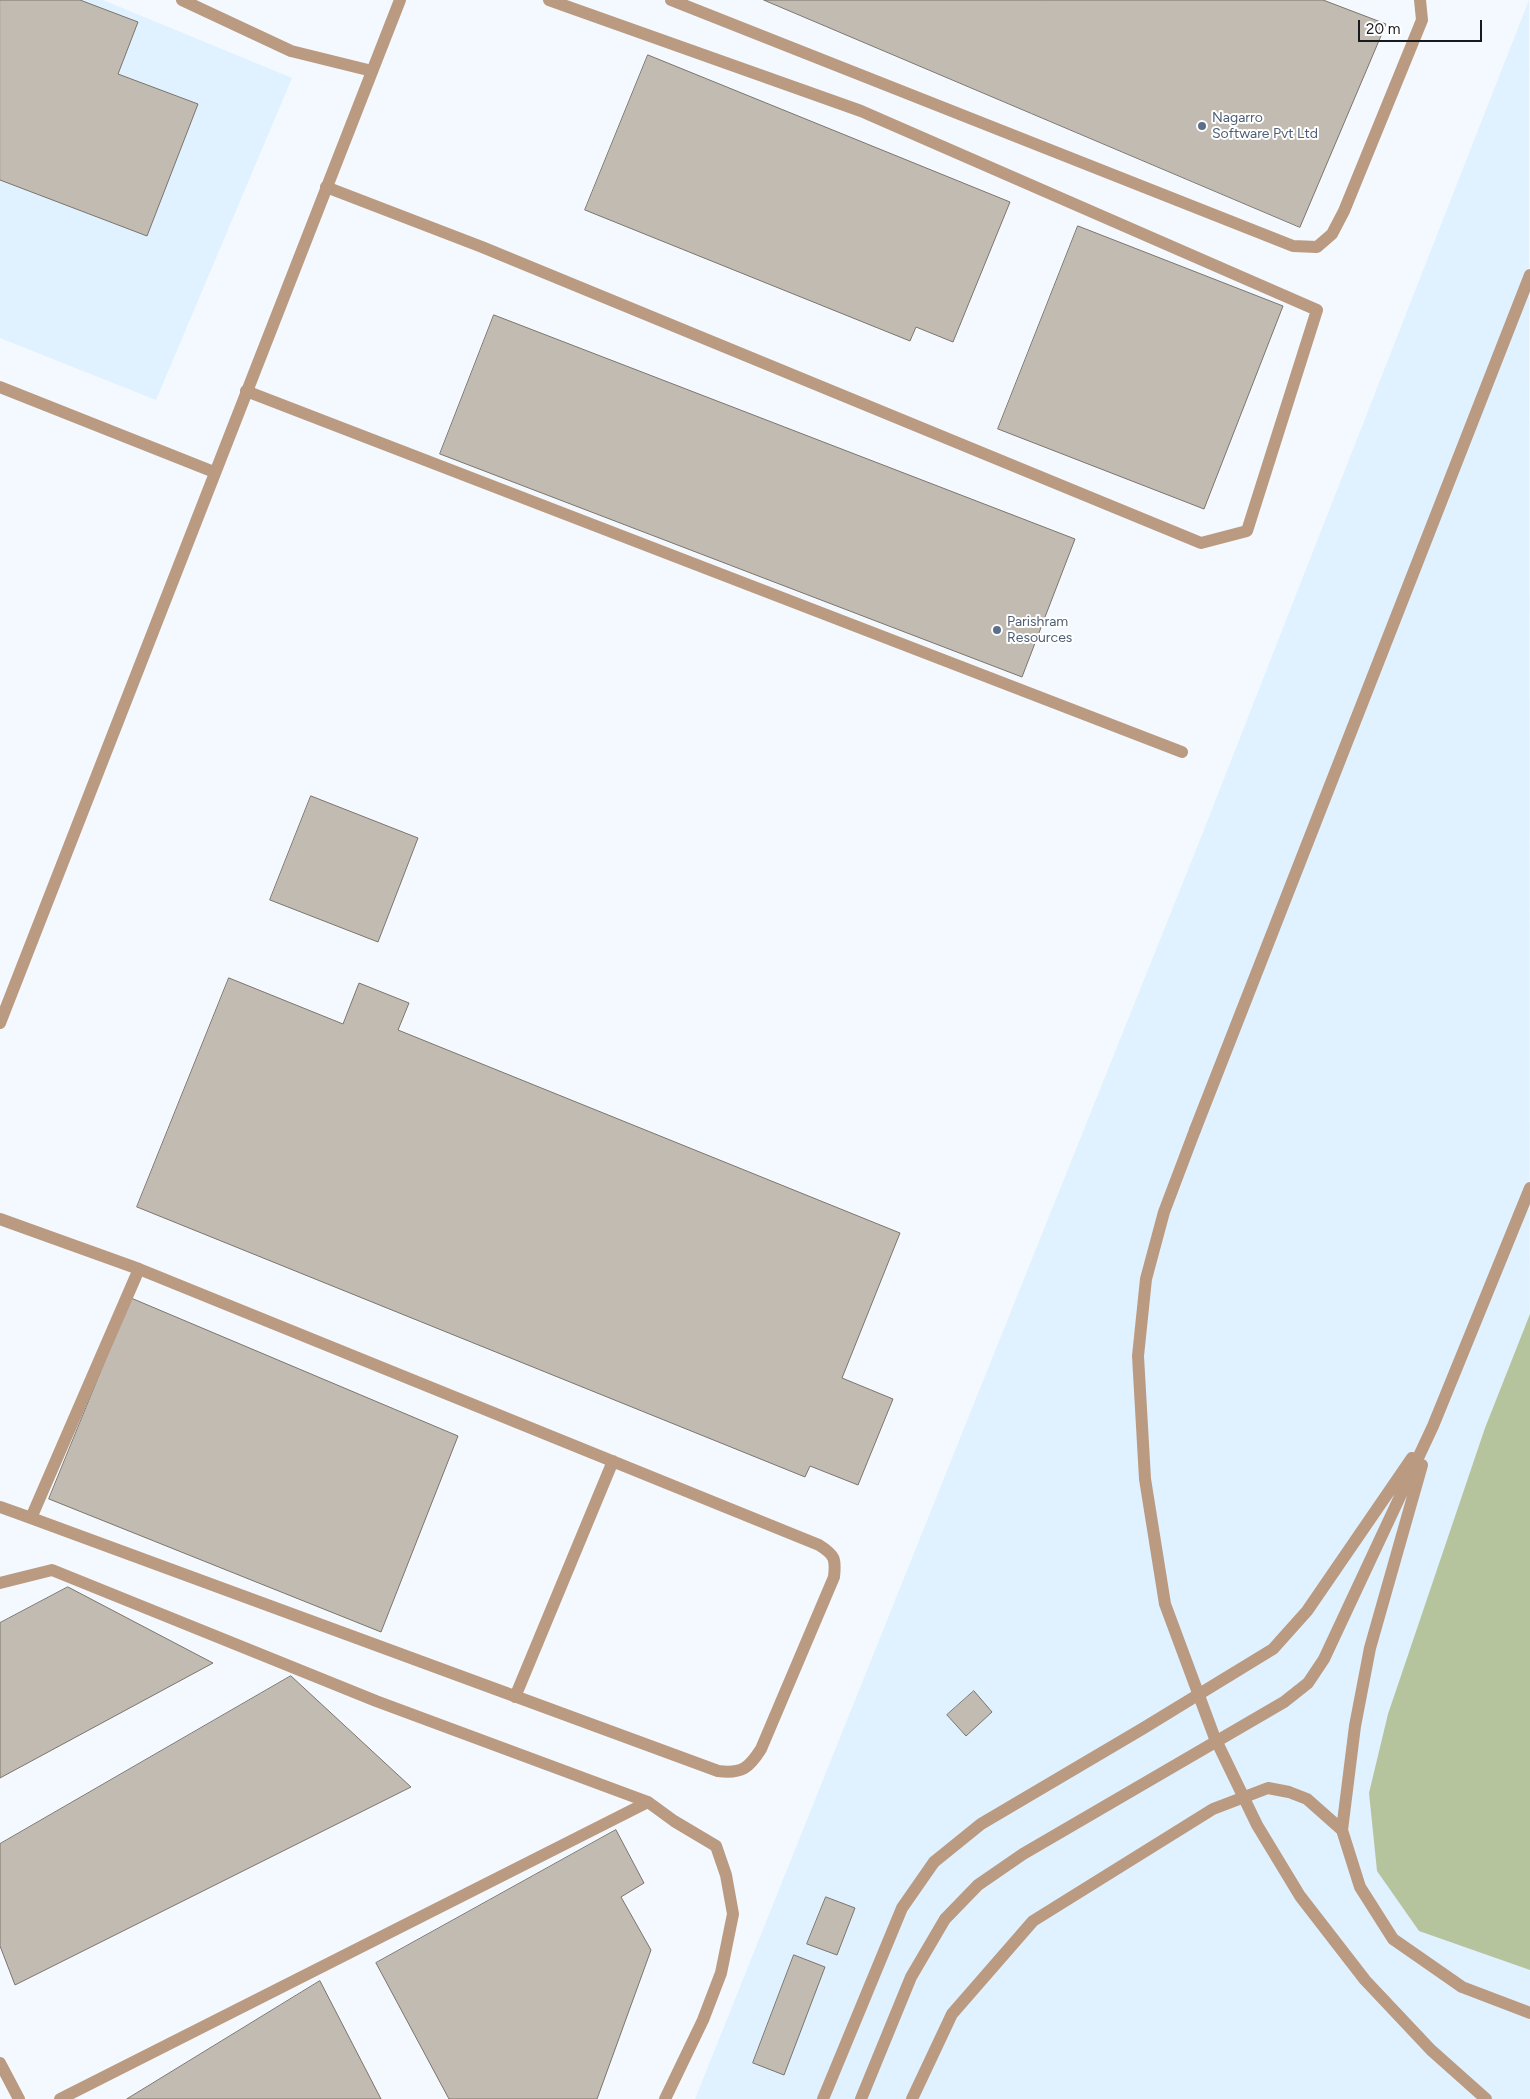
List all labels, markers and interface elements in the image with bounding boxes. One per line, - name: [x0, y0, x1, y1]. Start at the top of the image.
- scale bar: [1360, 10, 1484, 42]
- text: 20 m: [1366, 20, 1400, 38]
- place label: Nagarro Software Pvt Ltd: [1212, 110, 1318, 142]
- marker: Nagarro Software Pvt Ltd: [1196, 120, 1208, 132]
- place label: Parishram Resources: [1007, 614, 1072, 646]
- marker: Parishram Resources: [991, 624, 1003, 636]

